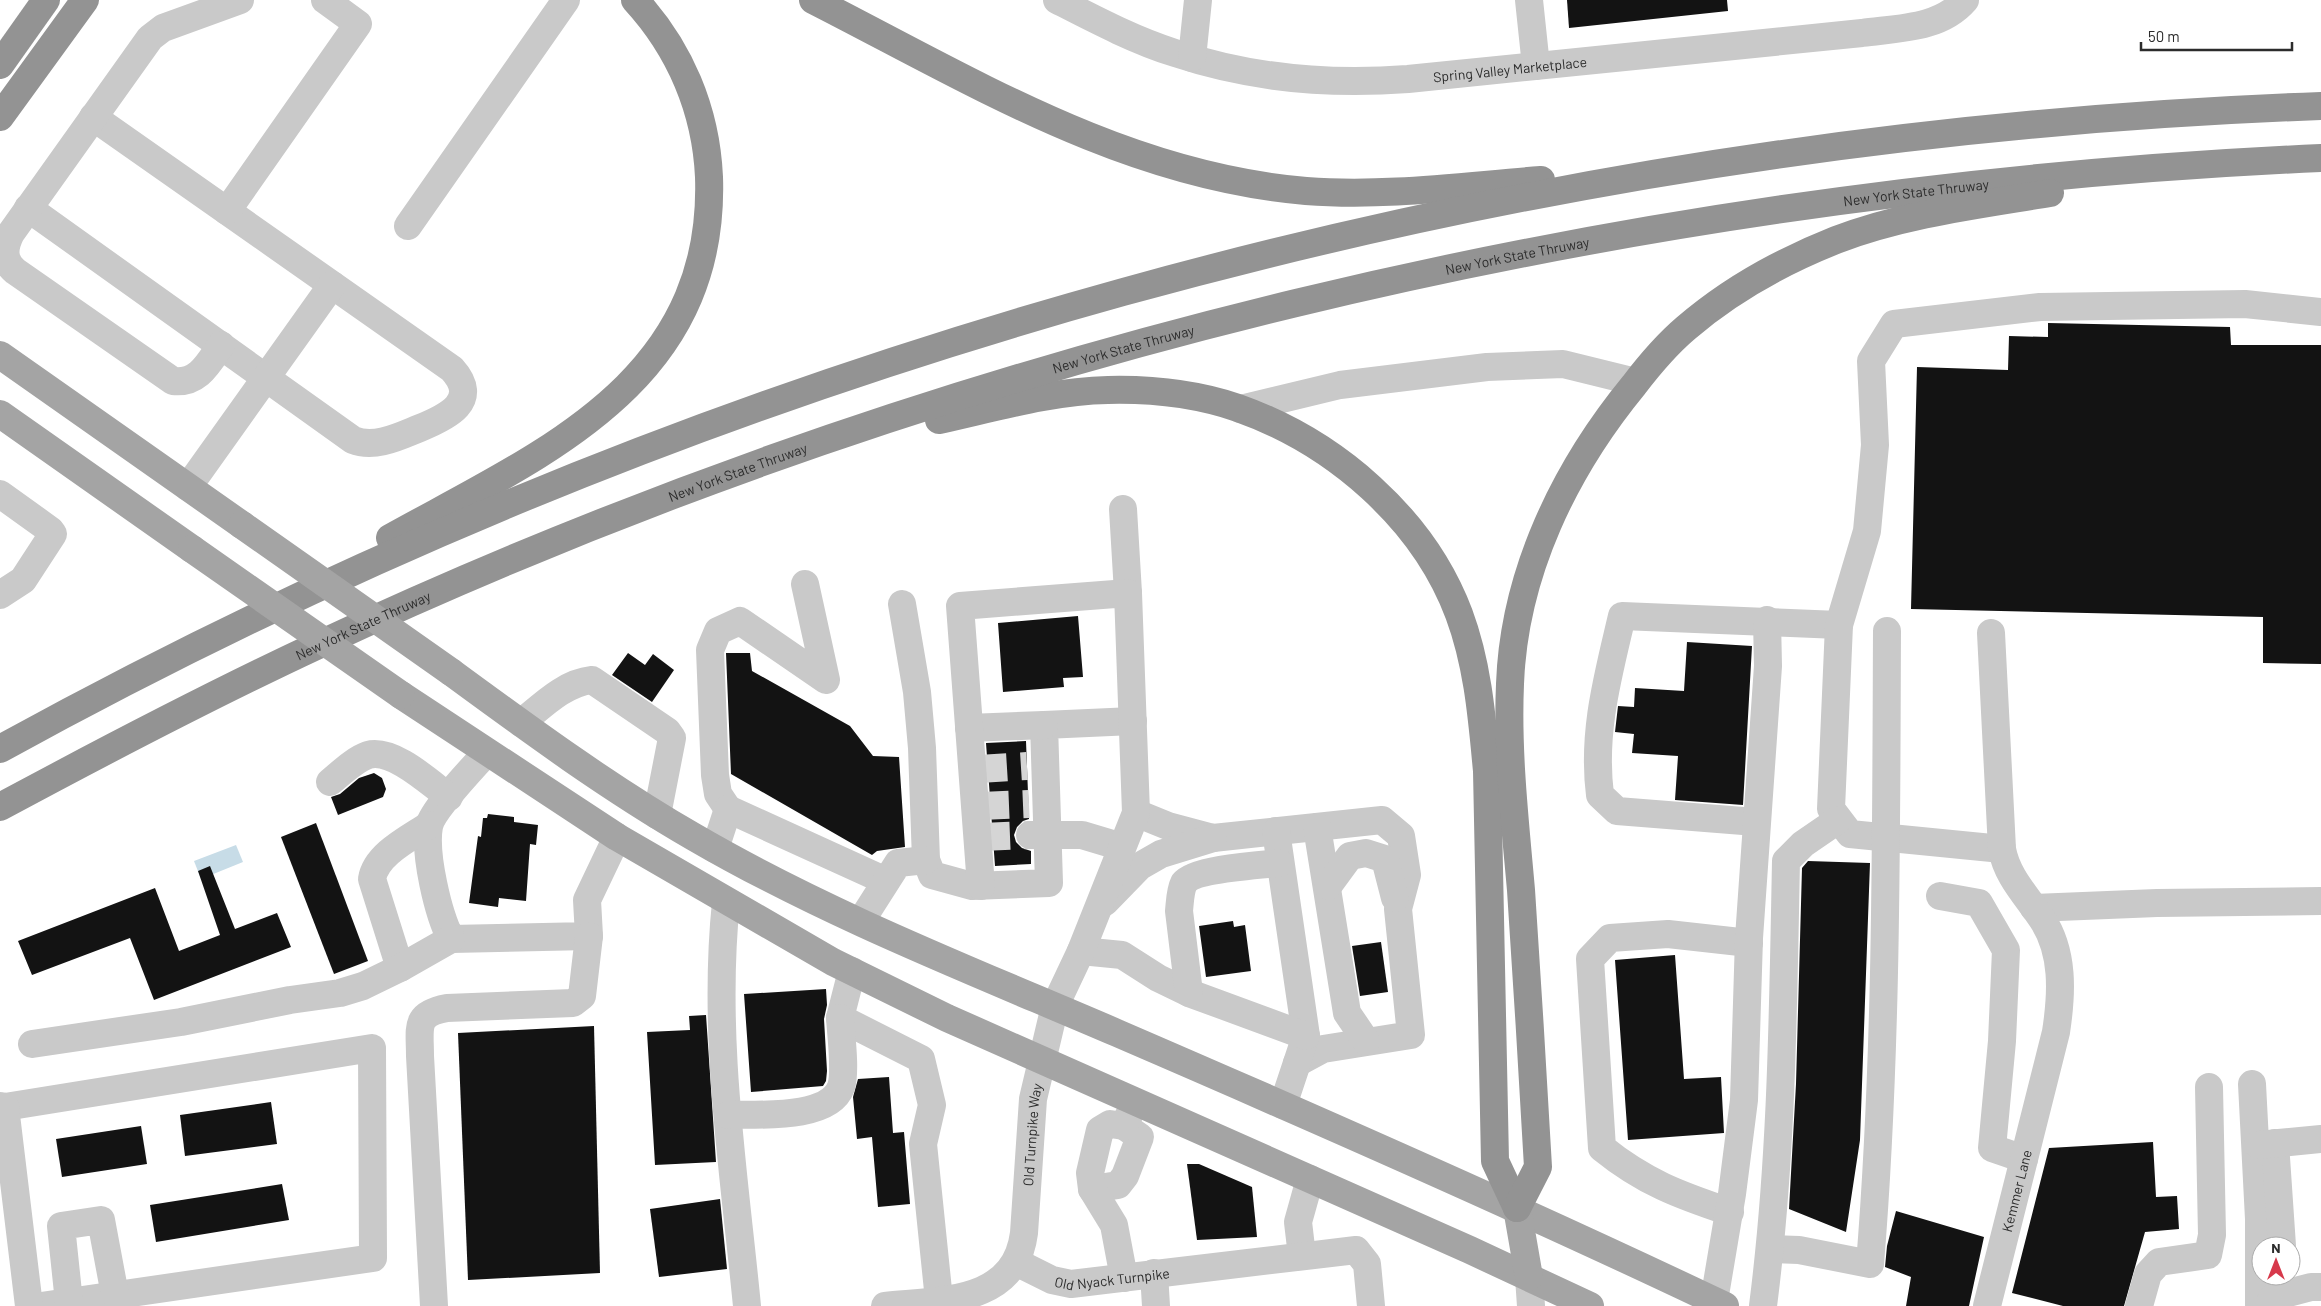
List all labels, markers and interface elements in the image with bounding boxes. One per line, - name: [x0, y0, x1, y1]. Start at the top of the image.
- scale bar: [2141, 20, 2292, 52]
- text: 50 m: [2148, 27, 2180, 45]
- street label: Spring Valley Marketplace: [1432, 52, 1588, 85]
- street label: New York State Thruway: [1842, 175, 1990, 209]
- street label: New York State Thruway: [1443, 232, 1591, 278]
- street label: New York State Thruway: [1050, 320, 1196, 376]
- street label: New York State Thruway: [666, 438, 810, 505]
- street label: New York State Thruway: [292, 587, 433, 663]
- street label: Old Turnpike Way: [1019, 1081, 1045, 1187]
- street label: Kemmer Lane: [1998, 1148, 2035, 1234]
- north arrow: [2251, 1236, 2301, 1286]
- text: N: [2271, 1239, 2281, 1256]
- street label: Old Nyack Turnpike: [1053, 1264, 1170, 1293]

